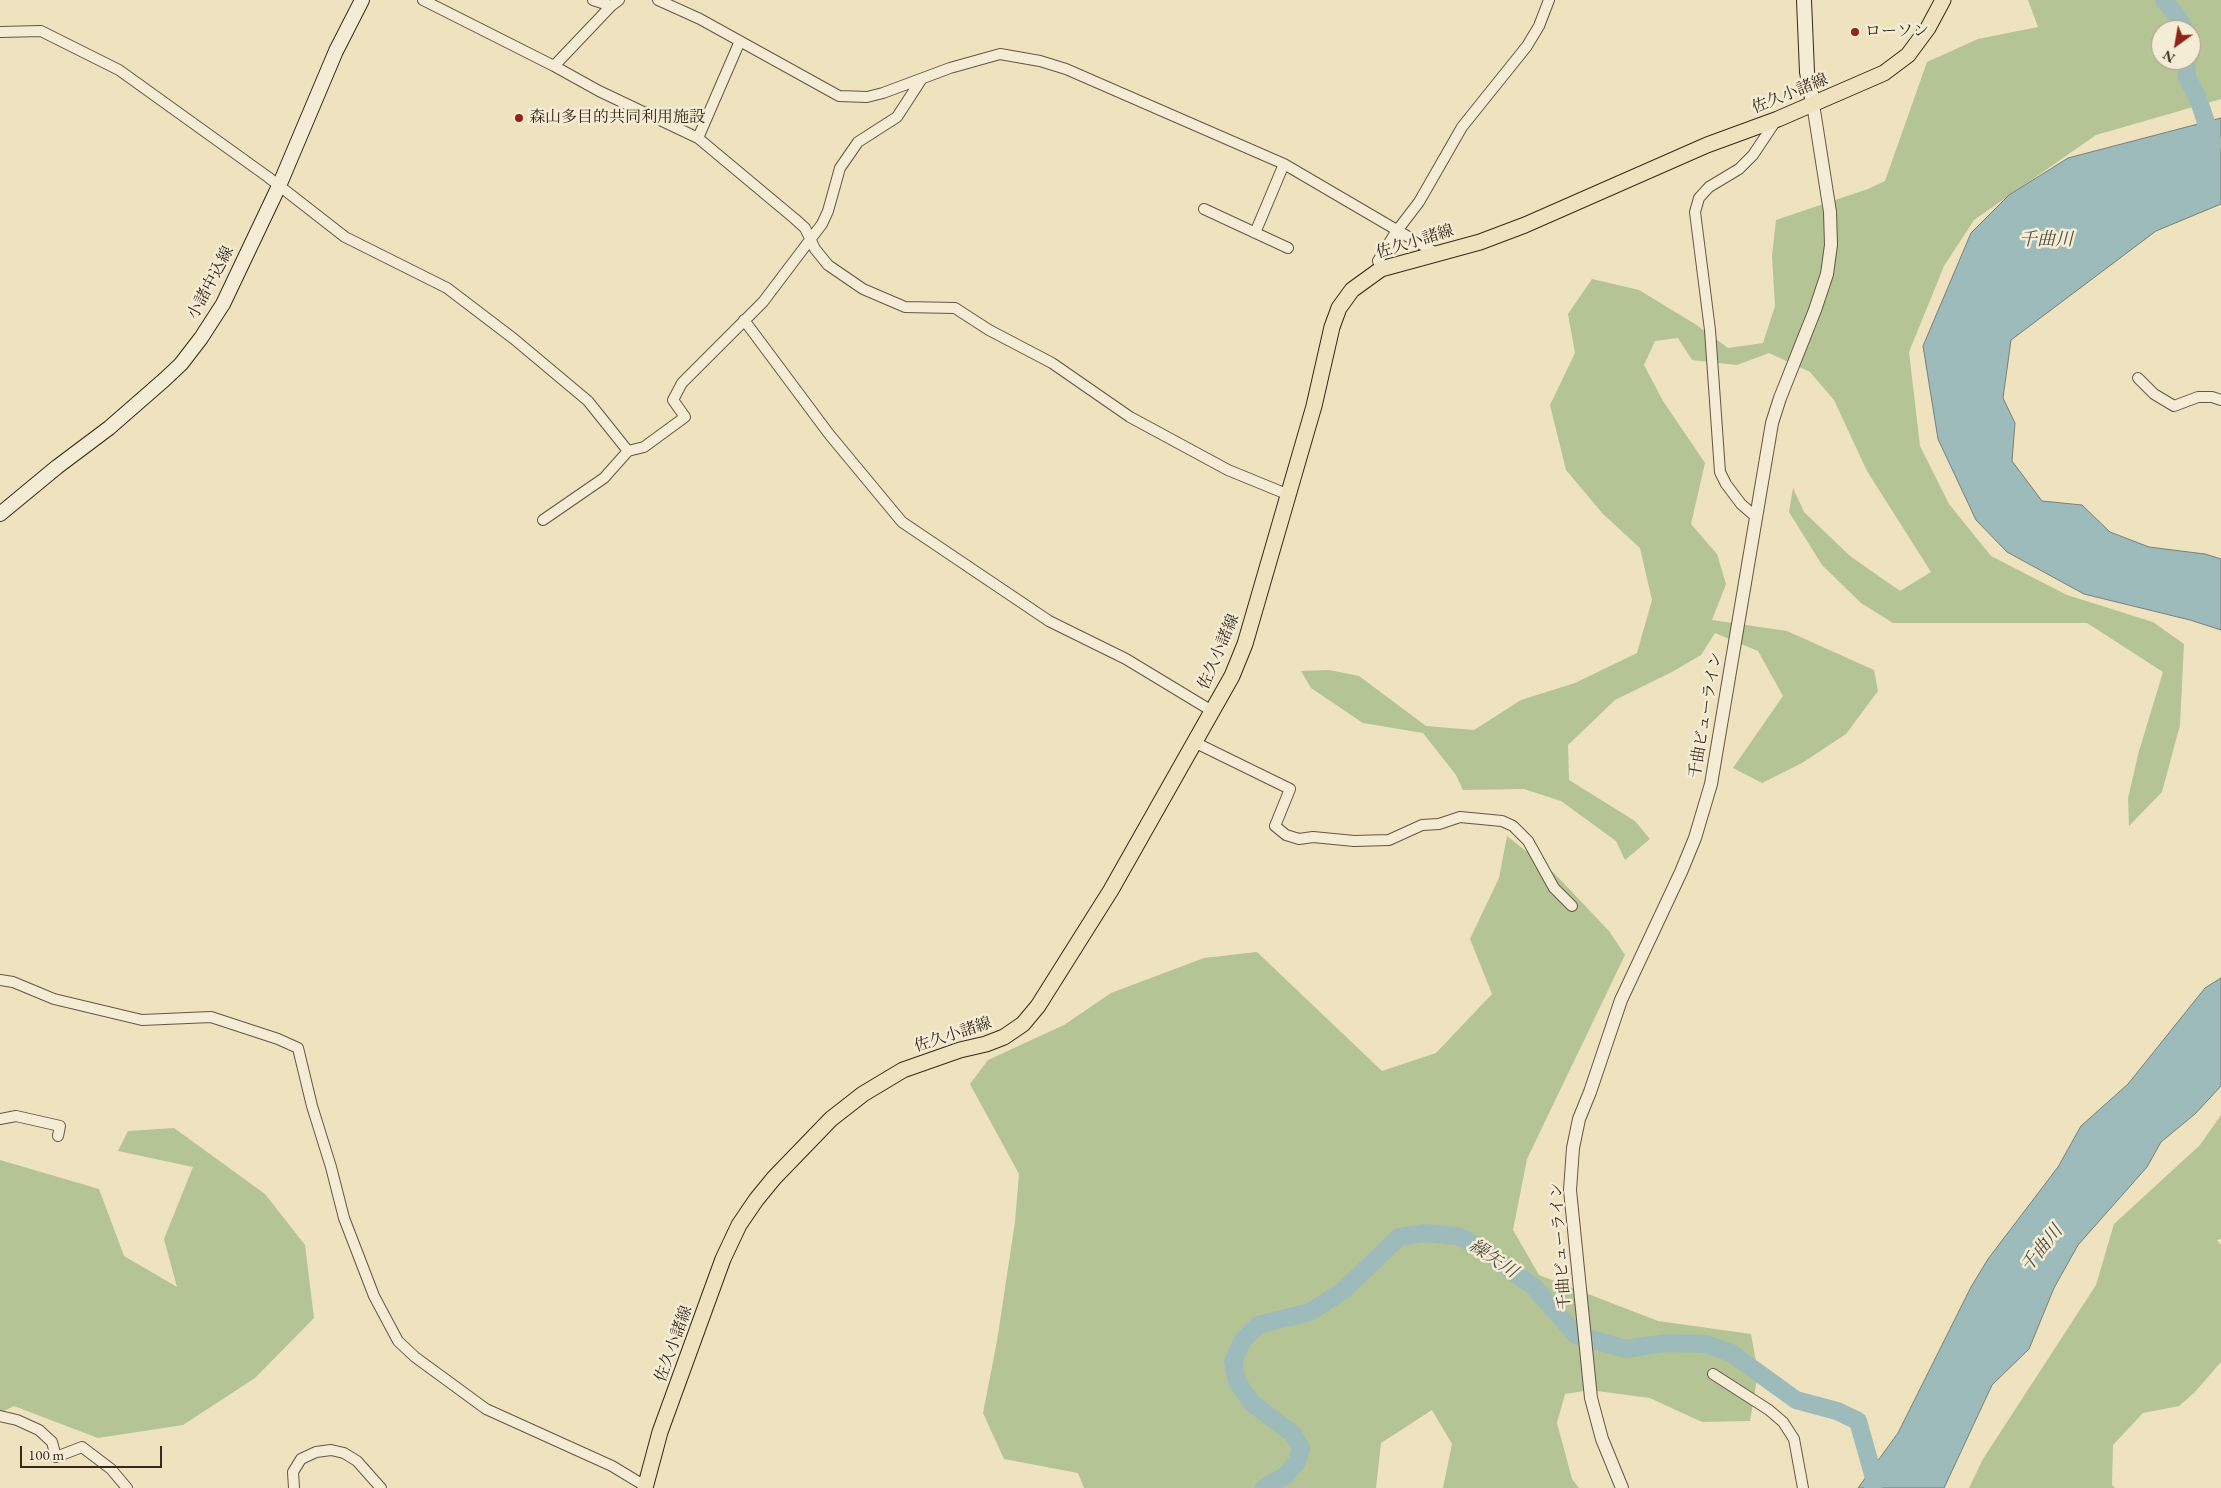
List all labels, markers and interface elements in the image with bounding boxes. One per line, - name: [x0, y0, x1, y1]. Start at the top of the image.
- north arrow: [2151, 20, 2201, 70]
- place label: ローソン: [1865, 22, 1929, 42]
- marker: ローソン: [1849, 26, 1861, 38]
- text: N: [2159, 46, 2178, 68]
- street label: 佐久小諸線: [1749, 70, 1831, 118]
- place label: 森山多目的共同利用施設: [529, 108, 705, 128]
- marker: 森山多目的共同利用施設: [513, 112, 525, 124]
- street label: 佐久小諸線: [1374, 221, 1456, 263]
- water label: 千曲川: [2019, 229, 2073, 251]
- street label: 小諸中込線: [184, 243, 238, 323]
- street label: 佐久小諸線: [1195, 611, 1243, 693]
- street label: 千曲ビューライン: [1685, 650, 1727, 780]
- street label: 佐久小諸線: [912, 1014, 994, 1056]
- street label: 千曲ビューライン: [1547, 1181, 1575, 1311]
- water label: 千曲川: [2017, 1221, 2067, 1277]
- water label: 繰矢川: [1465, 1235, 1521, 1283]
- street label: 佐久小諸線: [651, 1303, 697, 1385]
- scale bar: [22, 1436, 165, 1468]
- text: 100 m: [28, 1445, 64, 1464]

